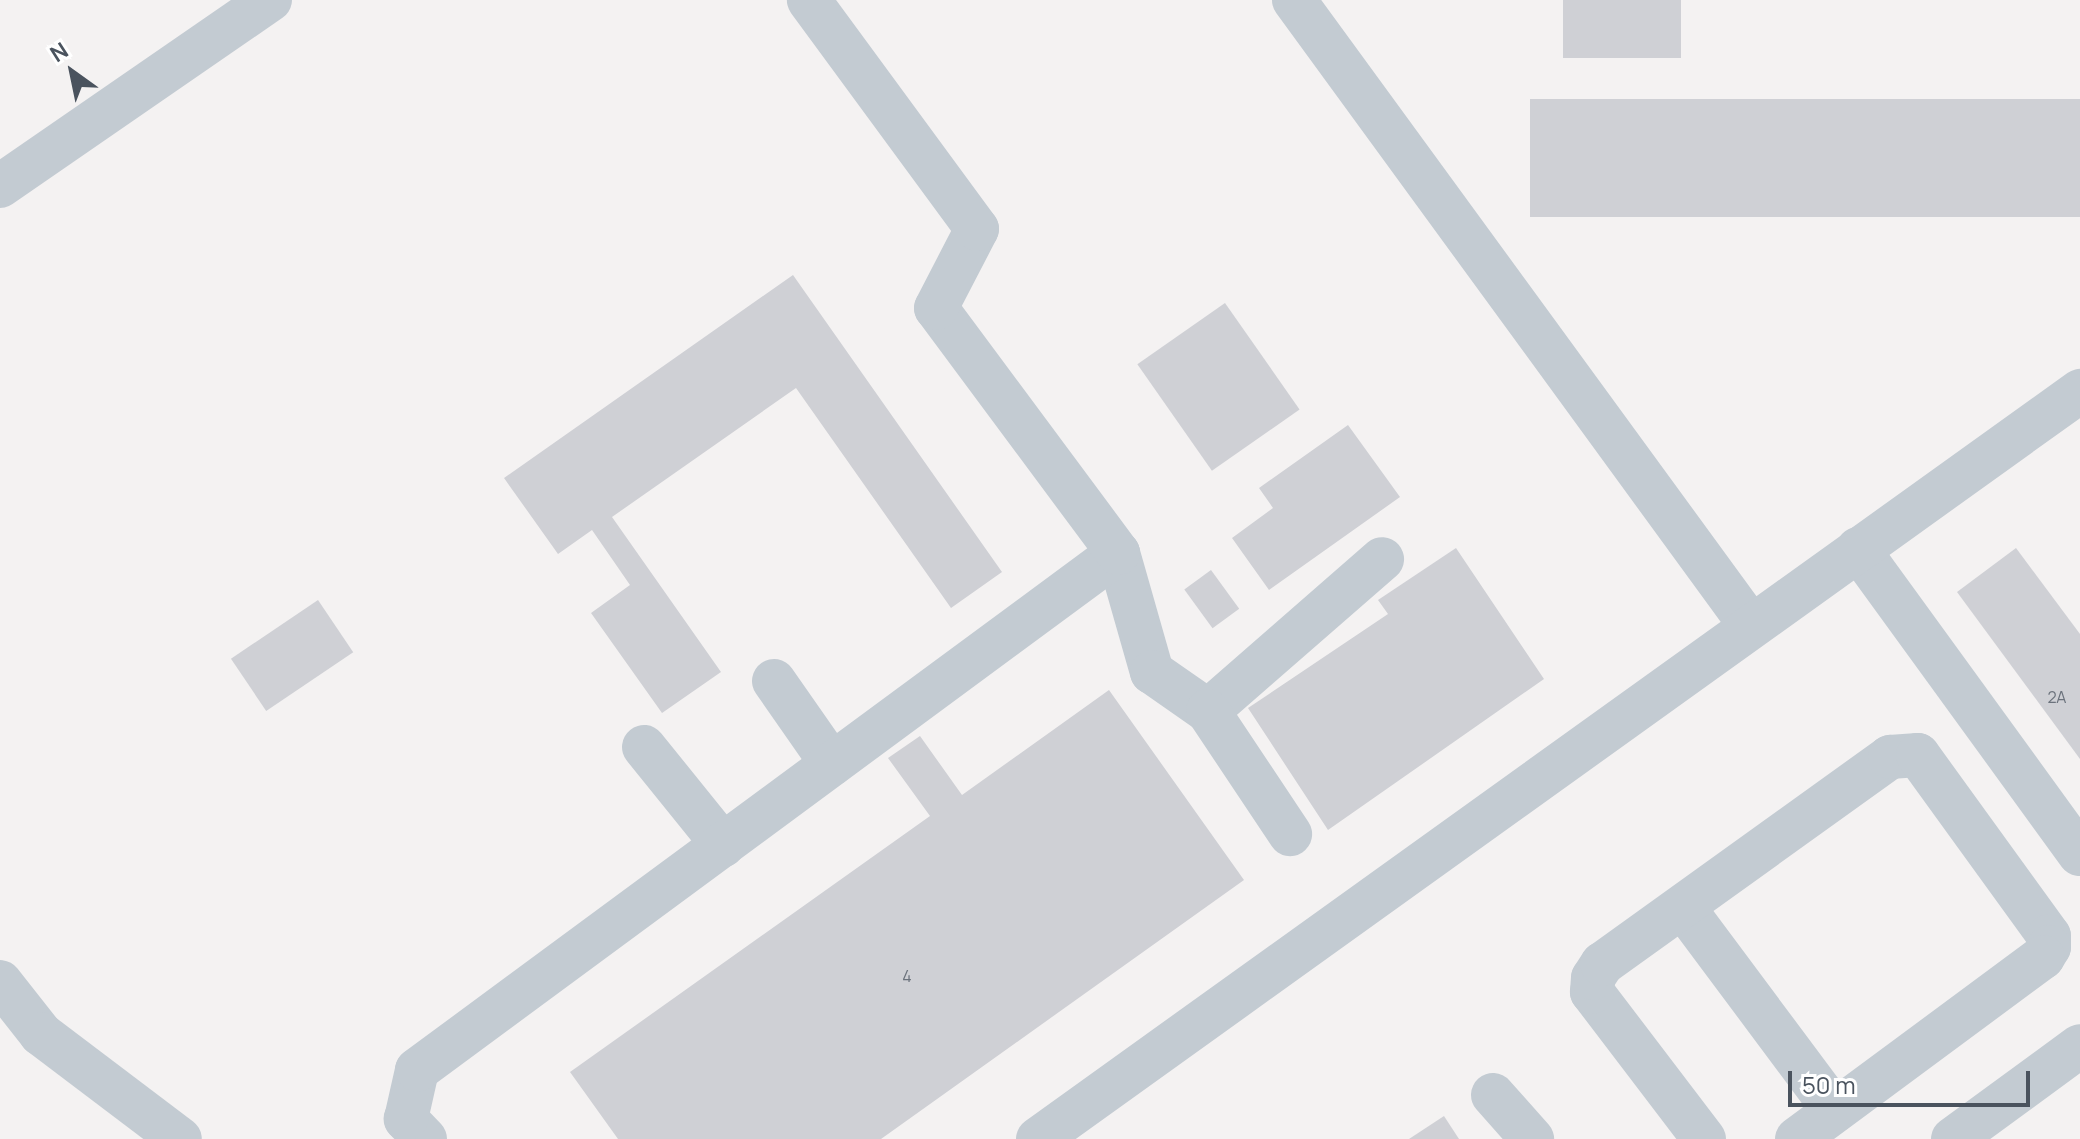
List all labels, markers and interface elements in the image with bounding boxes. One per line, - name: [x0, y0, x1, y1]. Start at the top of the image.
- north arrow: [32, 32, 112, 112]
- text: N: [44, 35, 74, 69]
- house number: 2А: [2048, 687, 2066, 707]
- house number: 4: [902, 966, 912, 986]
- scale bar: [1792, 1055, 2034, 1105]
- text: 50 m: [1802, 1068, 1856, 1101]

